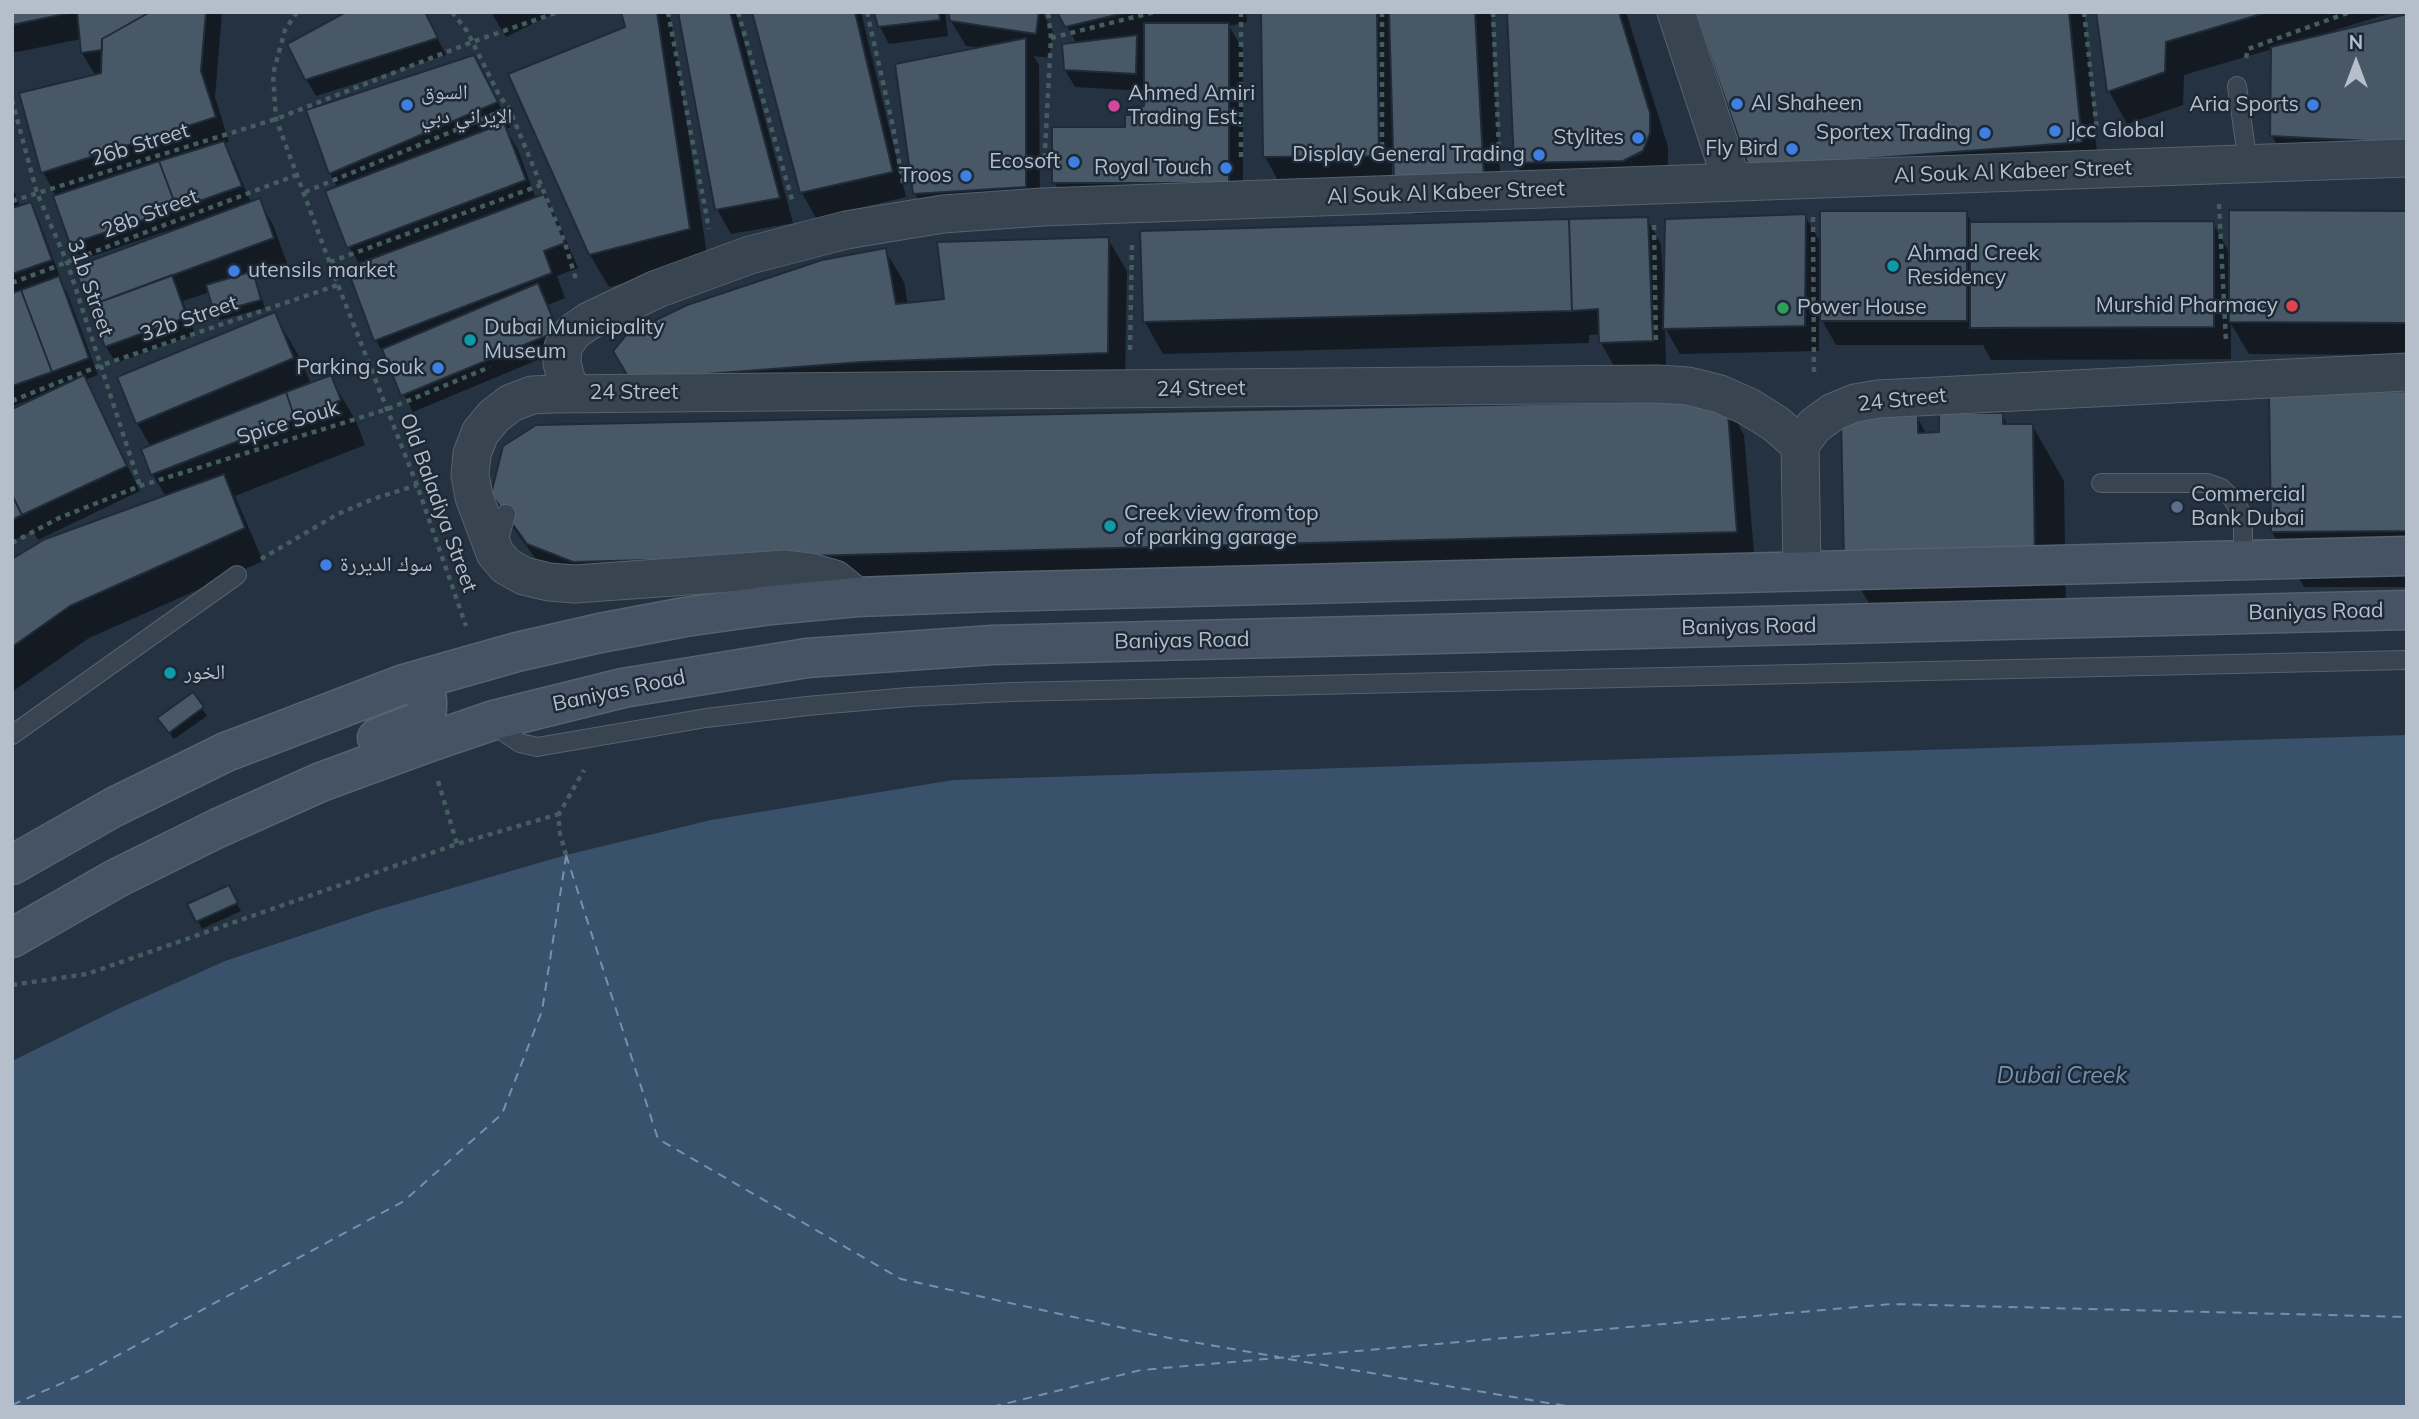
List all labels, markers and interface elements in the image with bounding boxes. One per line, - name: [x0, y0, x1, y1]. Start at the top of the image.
- north arrow: [2321, 28, 2391, 98]
- text: N: [2349, 30, 2363, 54]
- place label: السوق الإيراني دبي: [421, 80, 512, 130]
- place label: Ahmed Amiri Trading Est.: [1128, 81, 1255, 131]
- place label: Al Shaheen: [1751, 91, 1862, 117]
- place label: Aria Sports: [2189, 92, 2299, 118]
- marker: Al Shaheen: [1729, 96, 1745, 112]
- marker: السوق الإيراني دبي: [399, 97, 415, 113]
- marker: Aria Sports: [2305, 97, 2321, 113]
- marker: Ahmed Amiri Trading Est.: [1106, 98, 1122, 114]
- street label: 26b Street: [88, 118, 192, 172]
- place label: Jcc Global: [2069, 118, 2165, 144]
- place label: Sportex Trading: [1816, 120, 1971, 146]
- marker: Jcc Global: [2047, 123, 2063, 139]
- place label: Stylites: [1553, 125, 1624, 151]
- marker: Sportex Trading: [1977, 125, 1993, 141]
- marker: Stylites: [1630, 130, 1646, 146]
- place label: Fly Bird: [1705, 136, 1778, 162]
- marker: Fly Bird: [1784, 141, 1800, 157]
- place label: Display General Trading: [1292, 142, 1525, 168]
- marker: Display General Trading: [1531, 147, 1547, 163]
- place label: Ecosoft: [989, 149, 1060, 175]
- marker: Ecosoft: [1066, 154, 1082, 170]
- place label: Royal Touch: [1094, 155, 1212, 181]
- street label: Al Souk Al Kabeer Street: [1894, 155, 2132, 189]
- marker: Royal Touch: [1218, 160, 1234, 176]
- place label: Troos: [899, 163, 952, 189]
- marker: Troos: [958, 168, 974, 184]
- street label: Al Souk Al Kabeer Street: [1327, 176, 1565, 210]
- street label: 28b Street: [98, 184, 202, 244]
- street label: 31b Street: [62, 236, 118, 340]
- place label: Ahmad Creek Residency: [1907, 241, 2039, 291]
- place label: utensils market: [248, 258, 395, 284]
- marker: Ahmad Creek Residency: [1885, 258, 1901, 274]
- marker: utensils market: [226, 263, 242, 279]
- street label: 32b Street: [137, 291, 241, 347]
- place label: Murshid Pharmacy: [2096, 293, 2278, 319]
- place label: Power House: [1797, 295, 1927, 321]
- marker: Murshid Pharmacy: [2284, 298, 2300, 314]
- marker: Power House: [1775, 300, 1791, 316]
- place label: Dubai Municipality Museum: [484, 315, 664, 365]
- marker: Dubai Municipality Museum: [462, 332, 478, 348]
- place label: Parking Souk: [296, 355, 424, 381]
- marker: Parking Souk: [430, 360, 446, 376]
- street label: 24 Street: [1156, 376, 1246, 402]
- street label: 24 Street: [590, 380, 678, 406]
- street label: 24 Street: [1857, 383, 1947, 417]
- street label: Spice Souk: [234, 395, 342, 451]
- street label: Old Baladiya Street: [394, 410, 482, 596]
- place label: Commercial Bank Dubai: [2191, 482, 2305, 532]
- marker: Commercial Bank Dubai: [2169, 499, 2185, 515]
- place label: Creek view from top of parking garage: [1124, 501, 1318, 551]
- marker: Creek view from top of parking garage: [1102, 518, 1118, 534]
- place label: سوك الديررة: [340, 552, 433, 578]
- marker: سوك الديررة: [318, 557, 334, 573]
- street label: Baniyas Road: [2248, 598, 2384, 626]
- street label: Baniyas Road: [1681, 613, 1817, 641]
- street label: Baniyas Road: [1114, 627, 1250, 655]
- place label: الخور: [184, 660, 225, 686]
- marker: الخور: [162, 665, 178, 681]
- street label: Baniyas Road: [550, 665, 688, 717]
- water label: Dubai Creek: [1997, 1062, 2127, 1090]

